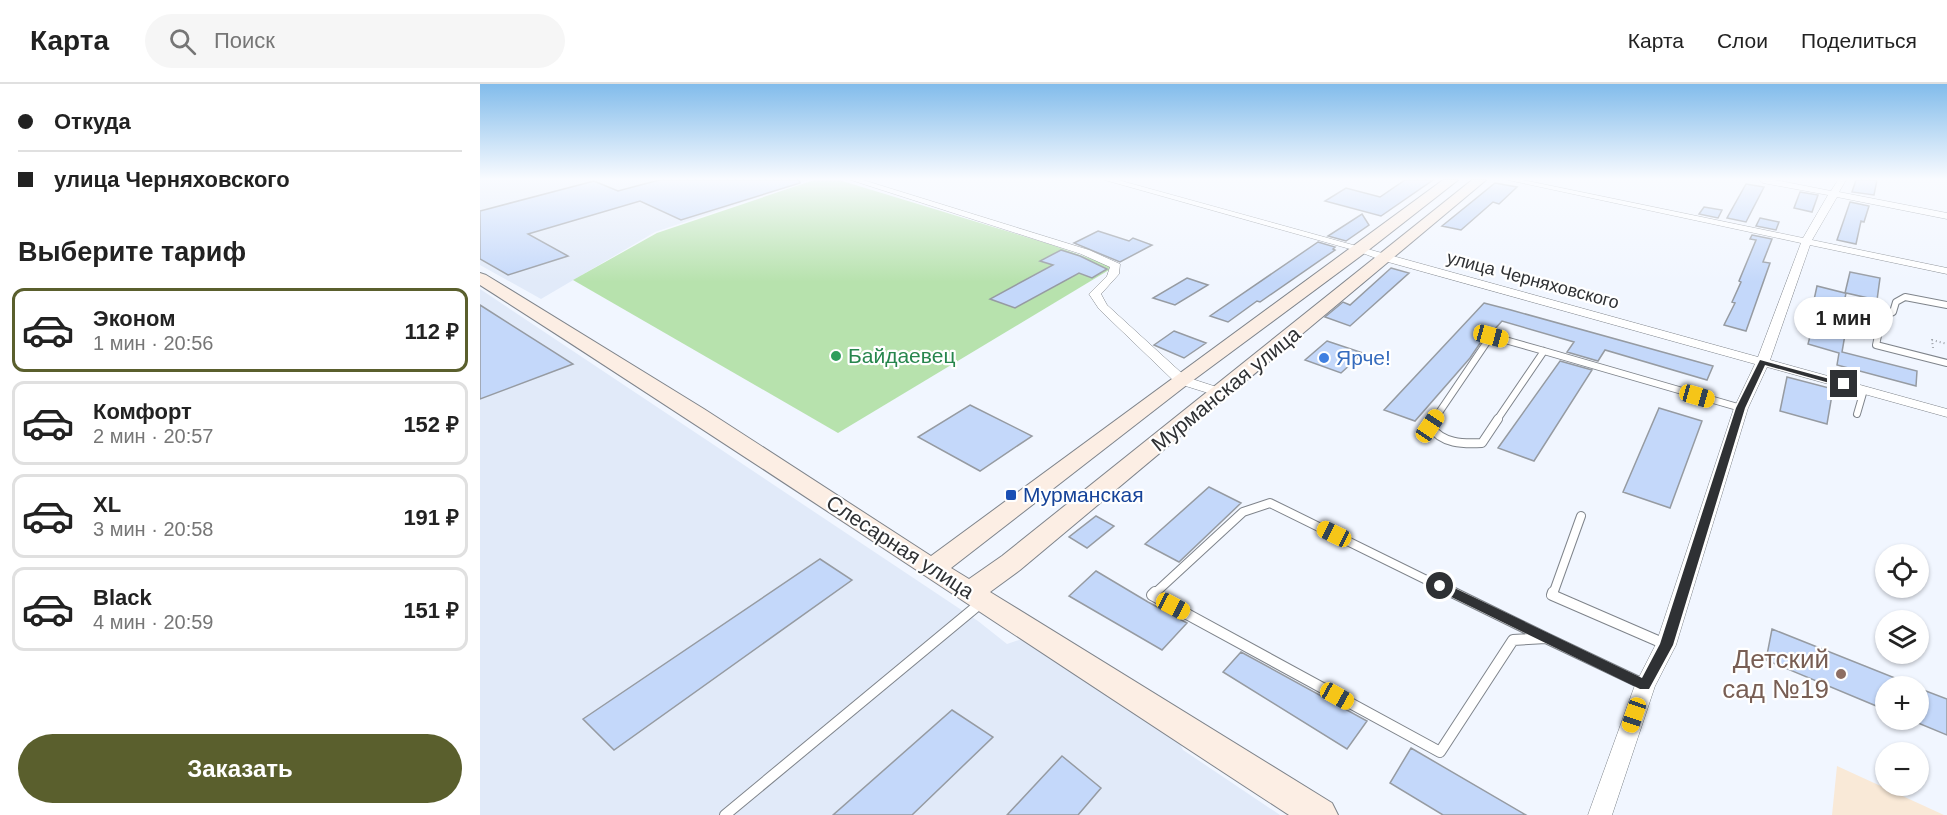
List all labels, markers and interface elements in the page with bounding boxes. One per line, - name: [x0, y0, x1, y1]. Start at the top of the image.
- search box: [145, 14, 565, 68]
- text: Карта: [30, 25, 109, 56]
- icon: search: [166, 25, 199, 58]
- text: Поиск: [214, 28, 275, 53]
- text: Карта: [1628, 29, 1684, 52]
- text: Слои: [1717, 29, 1768, 52]
- text: Поделиться: [1801, 29, 1917, 52]
- text: Откуда: [54, 109, 131, 134]
- text: улица Черняховского: [54, 167, 290, 192]
- text: Выберите тариф: [18, 237, 246, 267]
- street label: улица Черняховского: [1445, 247, 1621, 313]
- callout: 1 мин: [1794, 297, 1894, 339]
- icon: car: [21, 303, 75, 357]
- text: Эконом: [93, 306, 176, 331]
- text: 1 мин: [1816, 307, 1871, 329]
- text: 112 ₽: [405, 319, 459, 344]
- street label: Мурманская улица: [1147, 322, 1305, 455]
- car: [1471, 323, 1511, 349]
- text: 1 мин · 20:56: [93, 332, 213, 354]
- place label: Байдаевец: [848, 344, 955, 367]
- place label: Ярче!: [1336, 346, 1391, 369]
- marker: Байдаевец: [829, 349, 843, 363]
- marker: Ярче!: [1317, 351, 1331, 365]
- route end: [1830, 370, 1857, 397]
- car: [1677, 382, 1717, 410]
- icon: car: [21, 396, 75, 450]
- text: Комфорт: [93, 399, 192, 424]
- car: [1412, 406, 1448, 446]
- text: 152 ₽: [403, 412, 459, 437]
- text: 2 мин · 20:57: [93, 425, 213, 447]
- place label: Мурманская: [1023, 483, 1144, 506]
- marker: Мурманская: [1004, 488, 1018, 502]
- icon: car: [21, 489, 75, 543]
- street label: Слесарная улица: [822, 490, 979, 603]
- text: XL: [93, 492, 121, 517]
- text: 191 ₽: [403, 505, 459, 530]
- text: 3 мин · 20:58: [93, 518, 213, 540]
- car: [1314, 518, 1354, 550]
- map controls: [1875, 544, 1929, 796]
- button: locate: [1875, 544, 1929, 598]
- route start: [1426, 572, 1453, 599]
- icon: car: [21, 582, 75, 636]
- text: Black: [93, 585, 152, 610]
- car: [1153, 590, 1193, 622]
- text: 151 ₽: [403, 598, 459, 623]
- button: layers: [1875, 610, 1929, 664]
- text: 4 мин · 20:59: [93, 611, 213, 633]
- place label: Детский сад №19: [1722, 644, 1829, 704]
- marker: Детский сад №19: [1834, 667, 1848, 681]
- button: +: [1875, 676, 1929, 730]
- car: [1317, 679, 1357, 713]
- car: [1620, 695, 1648, 735]
- button: Заказать: [18, 734, 462, 803]
- button: −: [1875, 742, 1929, 796]

